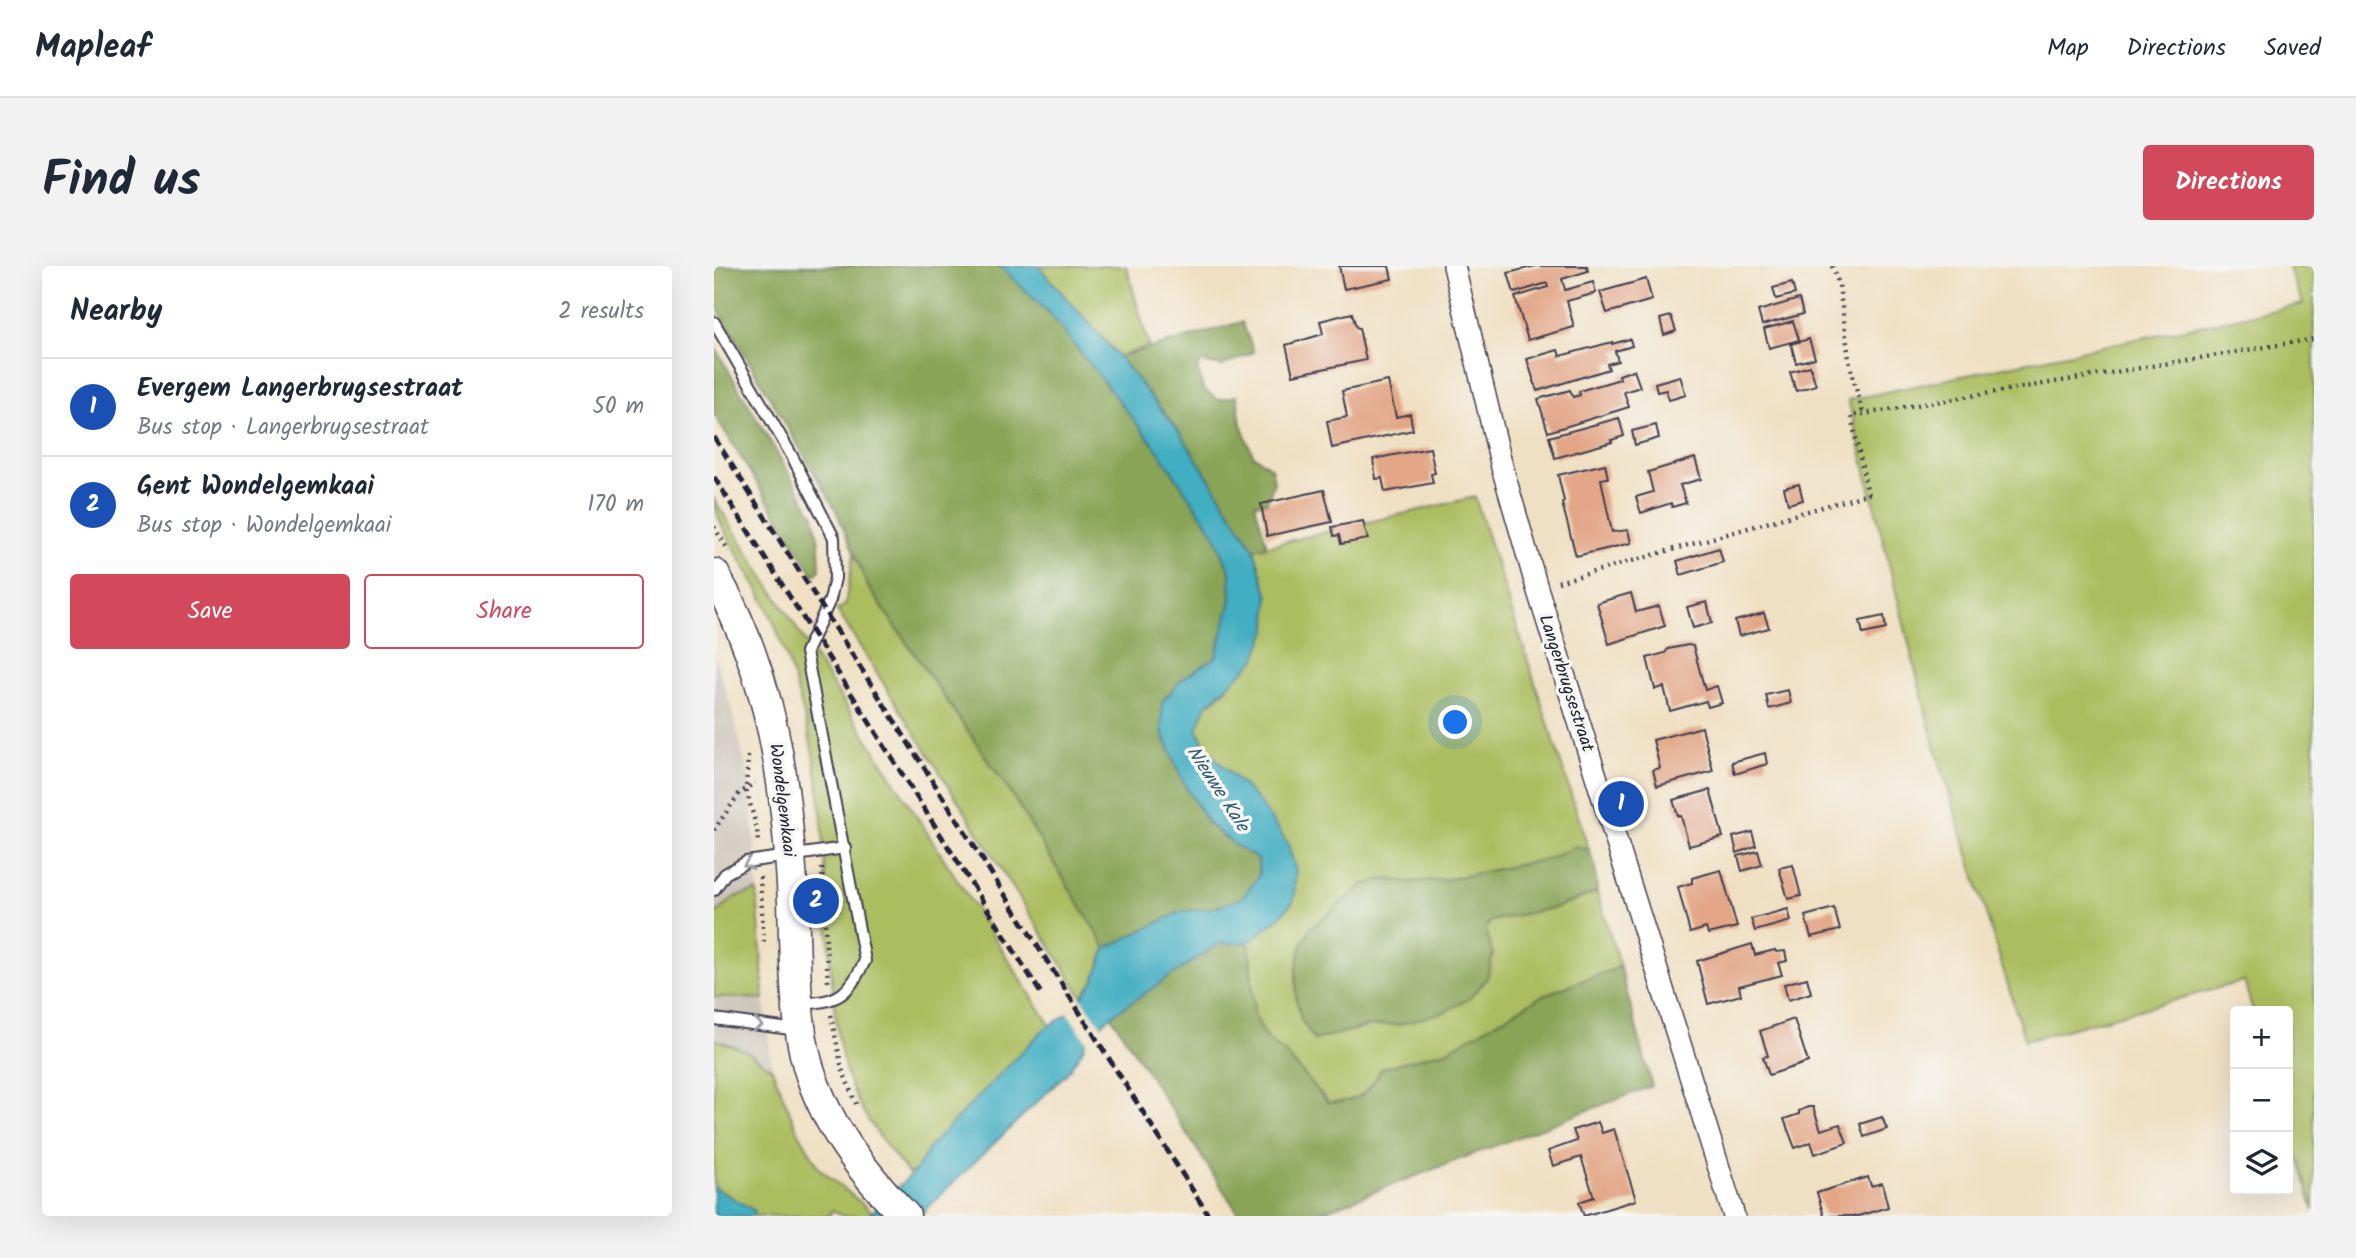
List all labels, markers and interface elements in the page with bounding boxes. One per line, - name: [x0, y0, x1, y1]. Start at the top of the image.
- text: Mapleaf: [35, 22, 151, 75]
- text: Map: [2047, 29, 2089, 68]
- text: Directions: [2127, 29, 2226, 68]
- text: Saved: [2264, 29, 2321, 68]
- text: Find us: [42, 143, 200, 221]
- button: Directions: [2143, 145, 2314, 220]
- text: Nearby: [70, 288, 162, 336]
- text: 2 results: [558, 294, 644, 330]
- text: Evergem Langerbrugsestraat: [137, 368, 463, 410]
- text: 1: [90, 389, 96, 425]
- text: 50 m: [593, 389, 644, 425]
- text: Bus stop · Langerbrugsestraat: [137, 410, 429, 446]
- text: Gent Wondelgemkaai: [137, 466, 374, 508]
- text: 2: [86, 487, 100, 523]
- text: 170 m: [587, 487, 644, 523]
- text: Bus stop · Wondelgemkaai: [137, 508, 391, 544]
- button: Save: [70, 574, 350, 649]
- button: Share: [364, 574, 644, 649]
- street label: Langerbrugsestraat: [1530, 611, 1602, 757]
- your location: [1438, 705, 1472, 739]
- water label: Nieuwe Kale: [1178, 740, 1258, 840]
- street label: Wondelgemkaai: [760, 742, 803, 859]
- pin: 1: [1598, 778, 1644, 830]
- one-way arrow: [742, 856, 754, 870]
- pin: 2: [793, 875, 839, 927]
- map controls: [2230, 1006, 2293, 1195]
- button: +: [2230, 1006, 2293, 1069]
- one-way arrow: [752, 1017, 764, 1032]
- button: −: [2230, 1069, 2293, 1132]
- button: layers: [2230, 1132, 2293, 1195]

